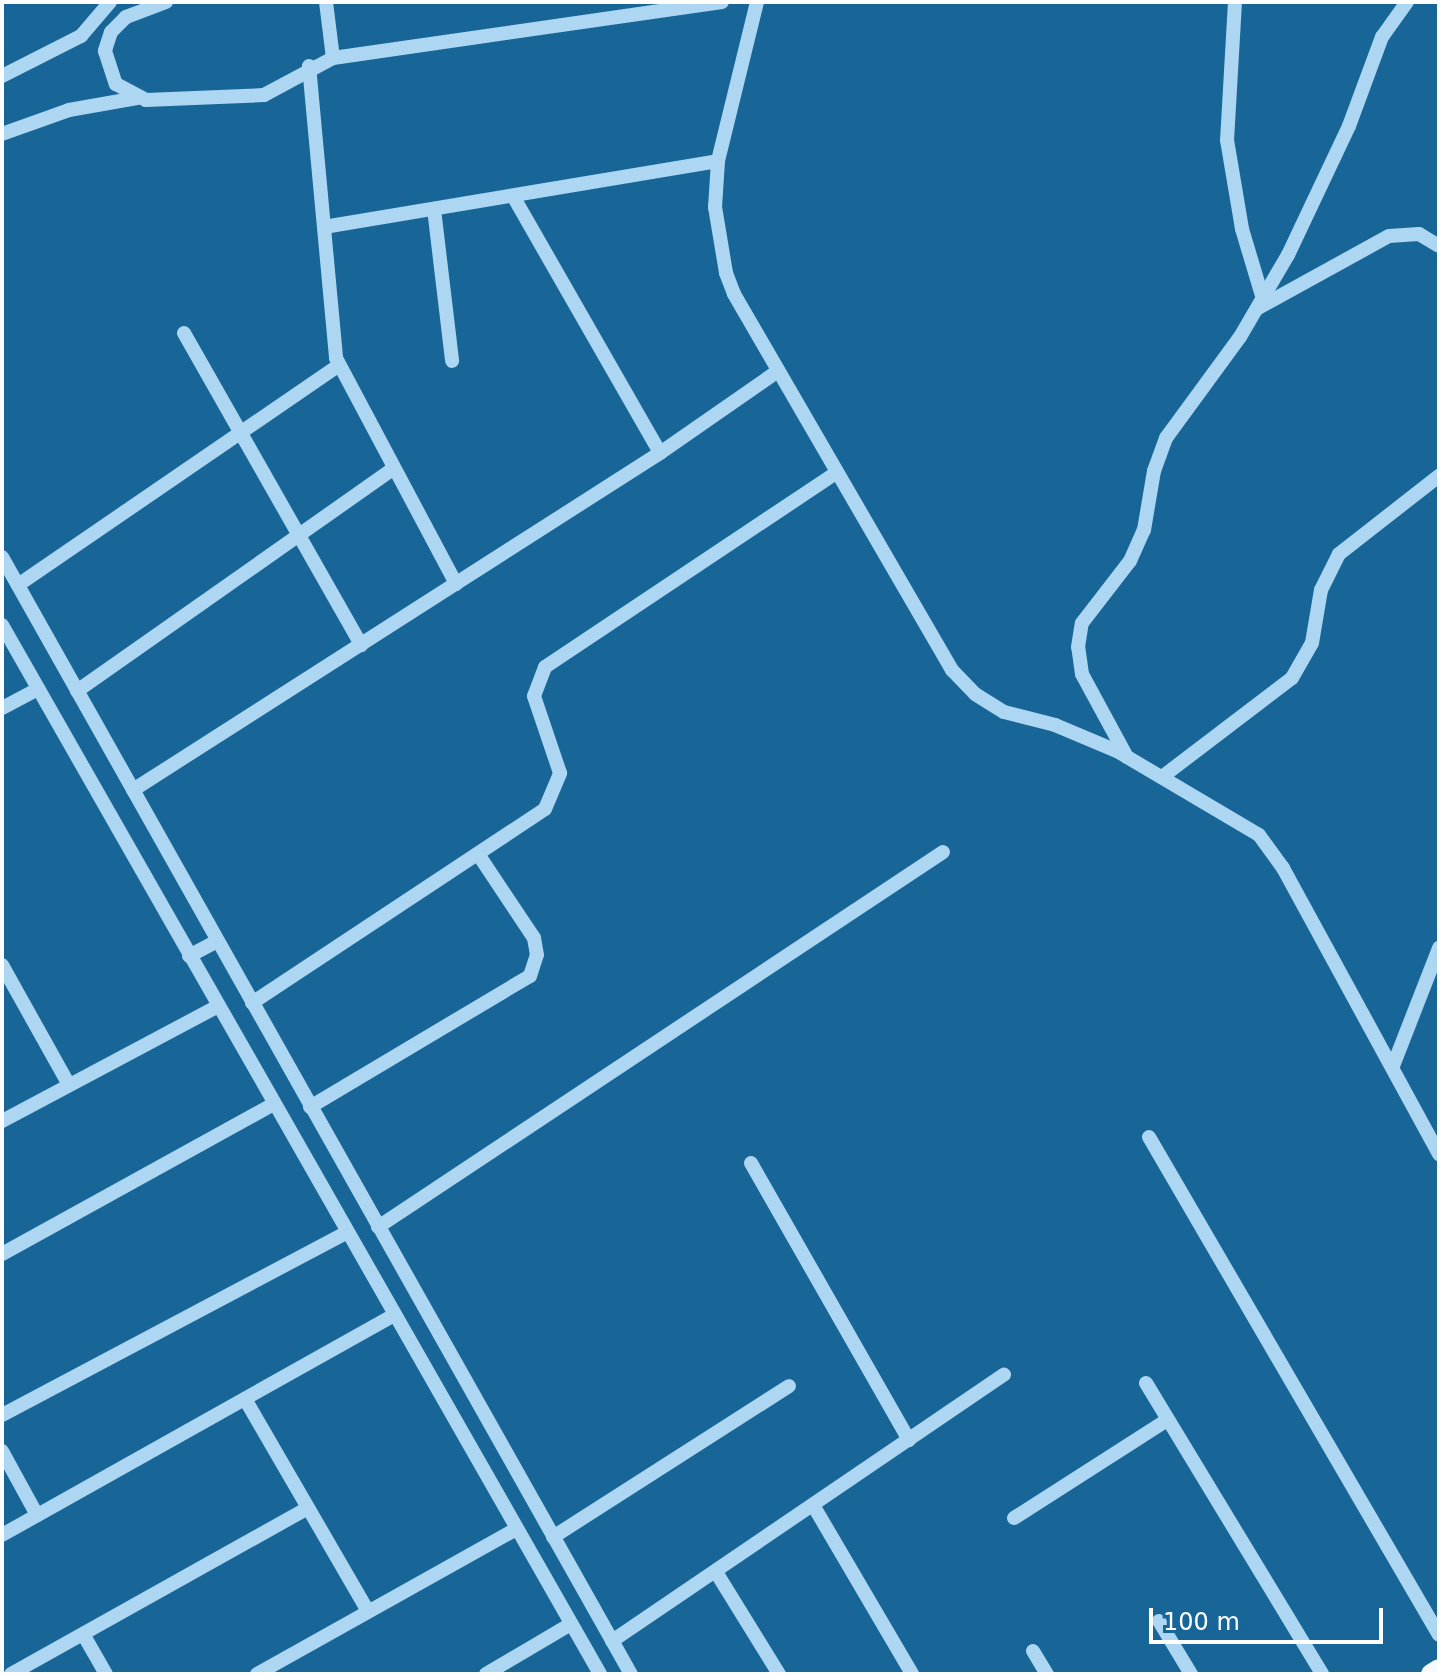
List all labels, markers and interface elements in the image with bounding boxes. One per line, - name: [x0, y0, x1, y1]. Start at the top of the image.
- scale bar: [1153, 1592, 1387, 1642]
- text: 100 m: [1163, 1608, 1240, 1636]

